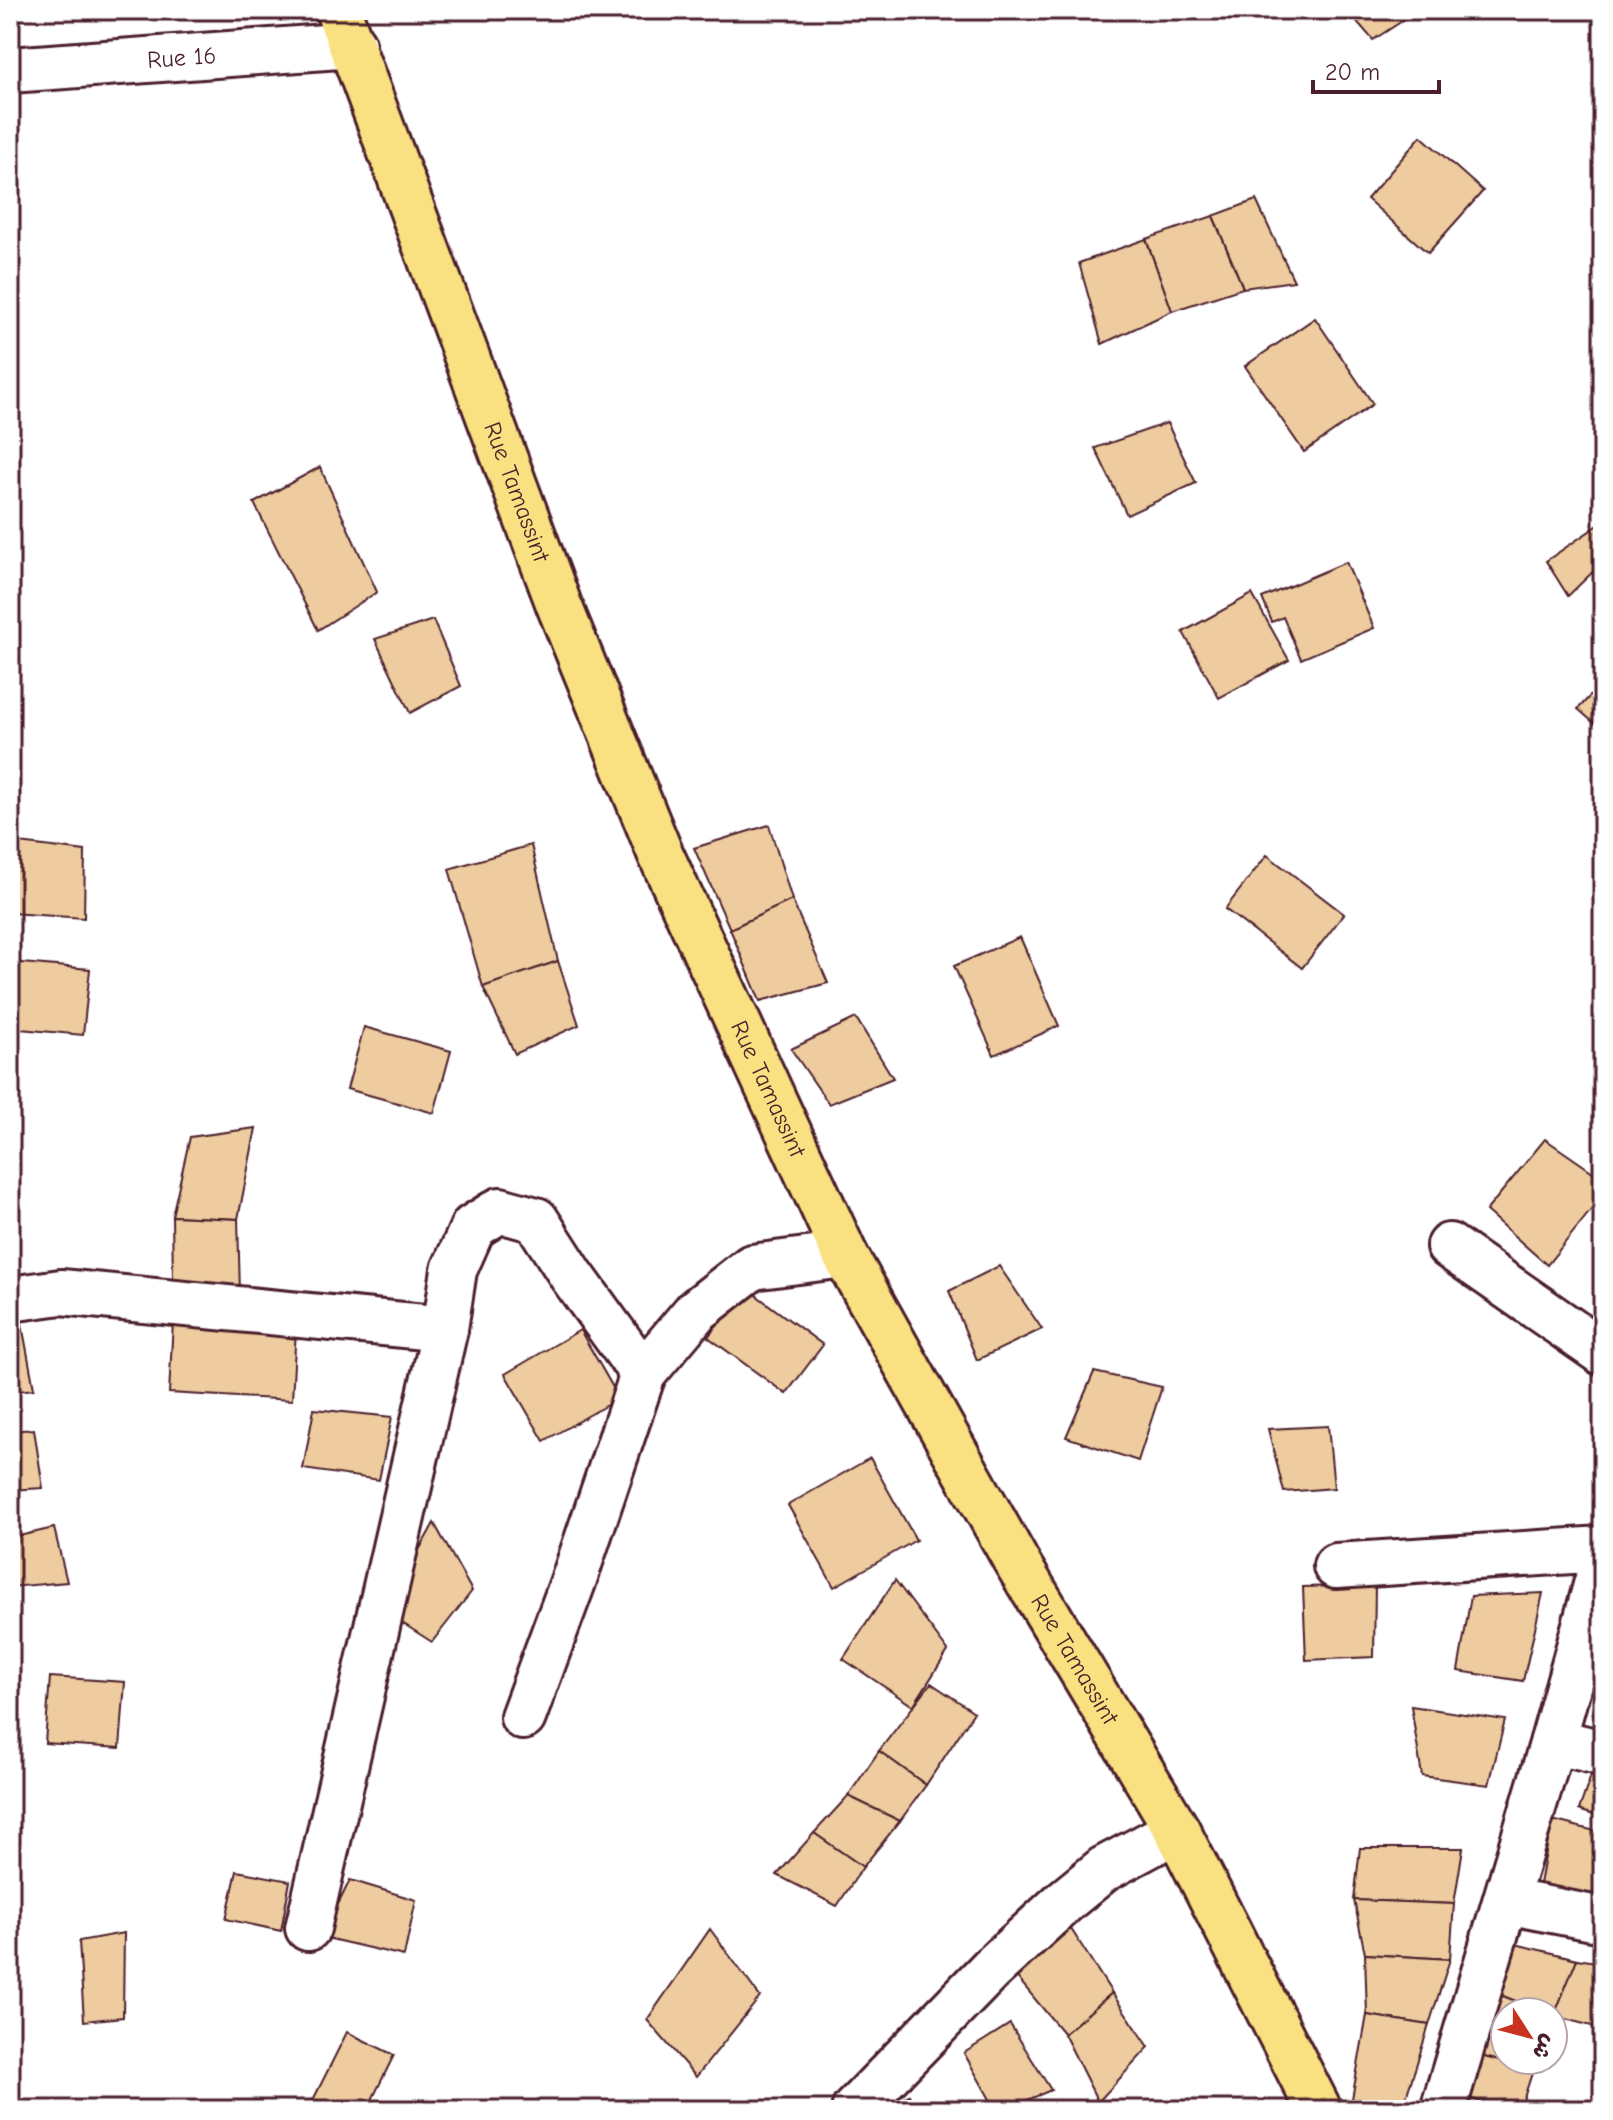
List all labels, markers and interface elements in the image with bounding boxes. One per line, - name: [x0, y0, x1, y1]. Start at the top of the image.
- street label: Rue 16: [146, 41, 217, 74]
- scale bar: [1313, 44, 1439, 94]
- text: 20 m: [1325, 58, 1380, 86]
- street label: Rue Tamassint: [478, 418, 556, 567]
- street label: Rue Tamassint: [725, 1016, 812, 1162]
- street label: Rue Tamassint: [1025, 1589, 1125, 1730]
- north arrow: [1489, 1996, 1569, 2076]
- text: ش: [1527, 2030, 1562, 2065]

